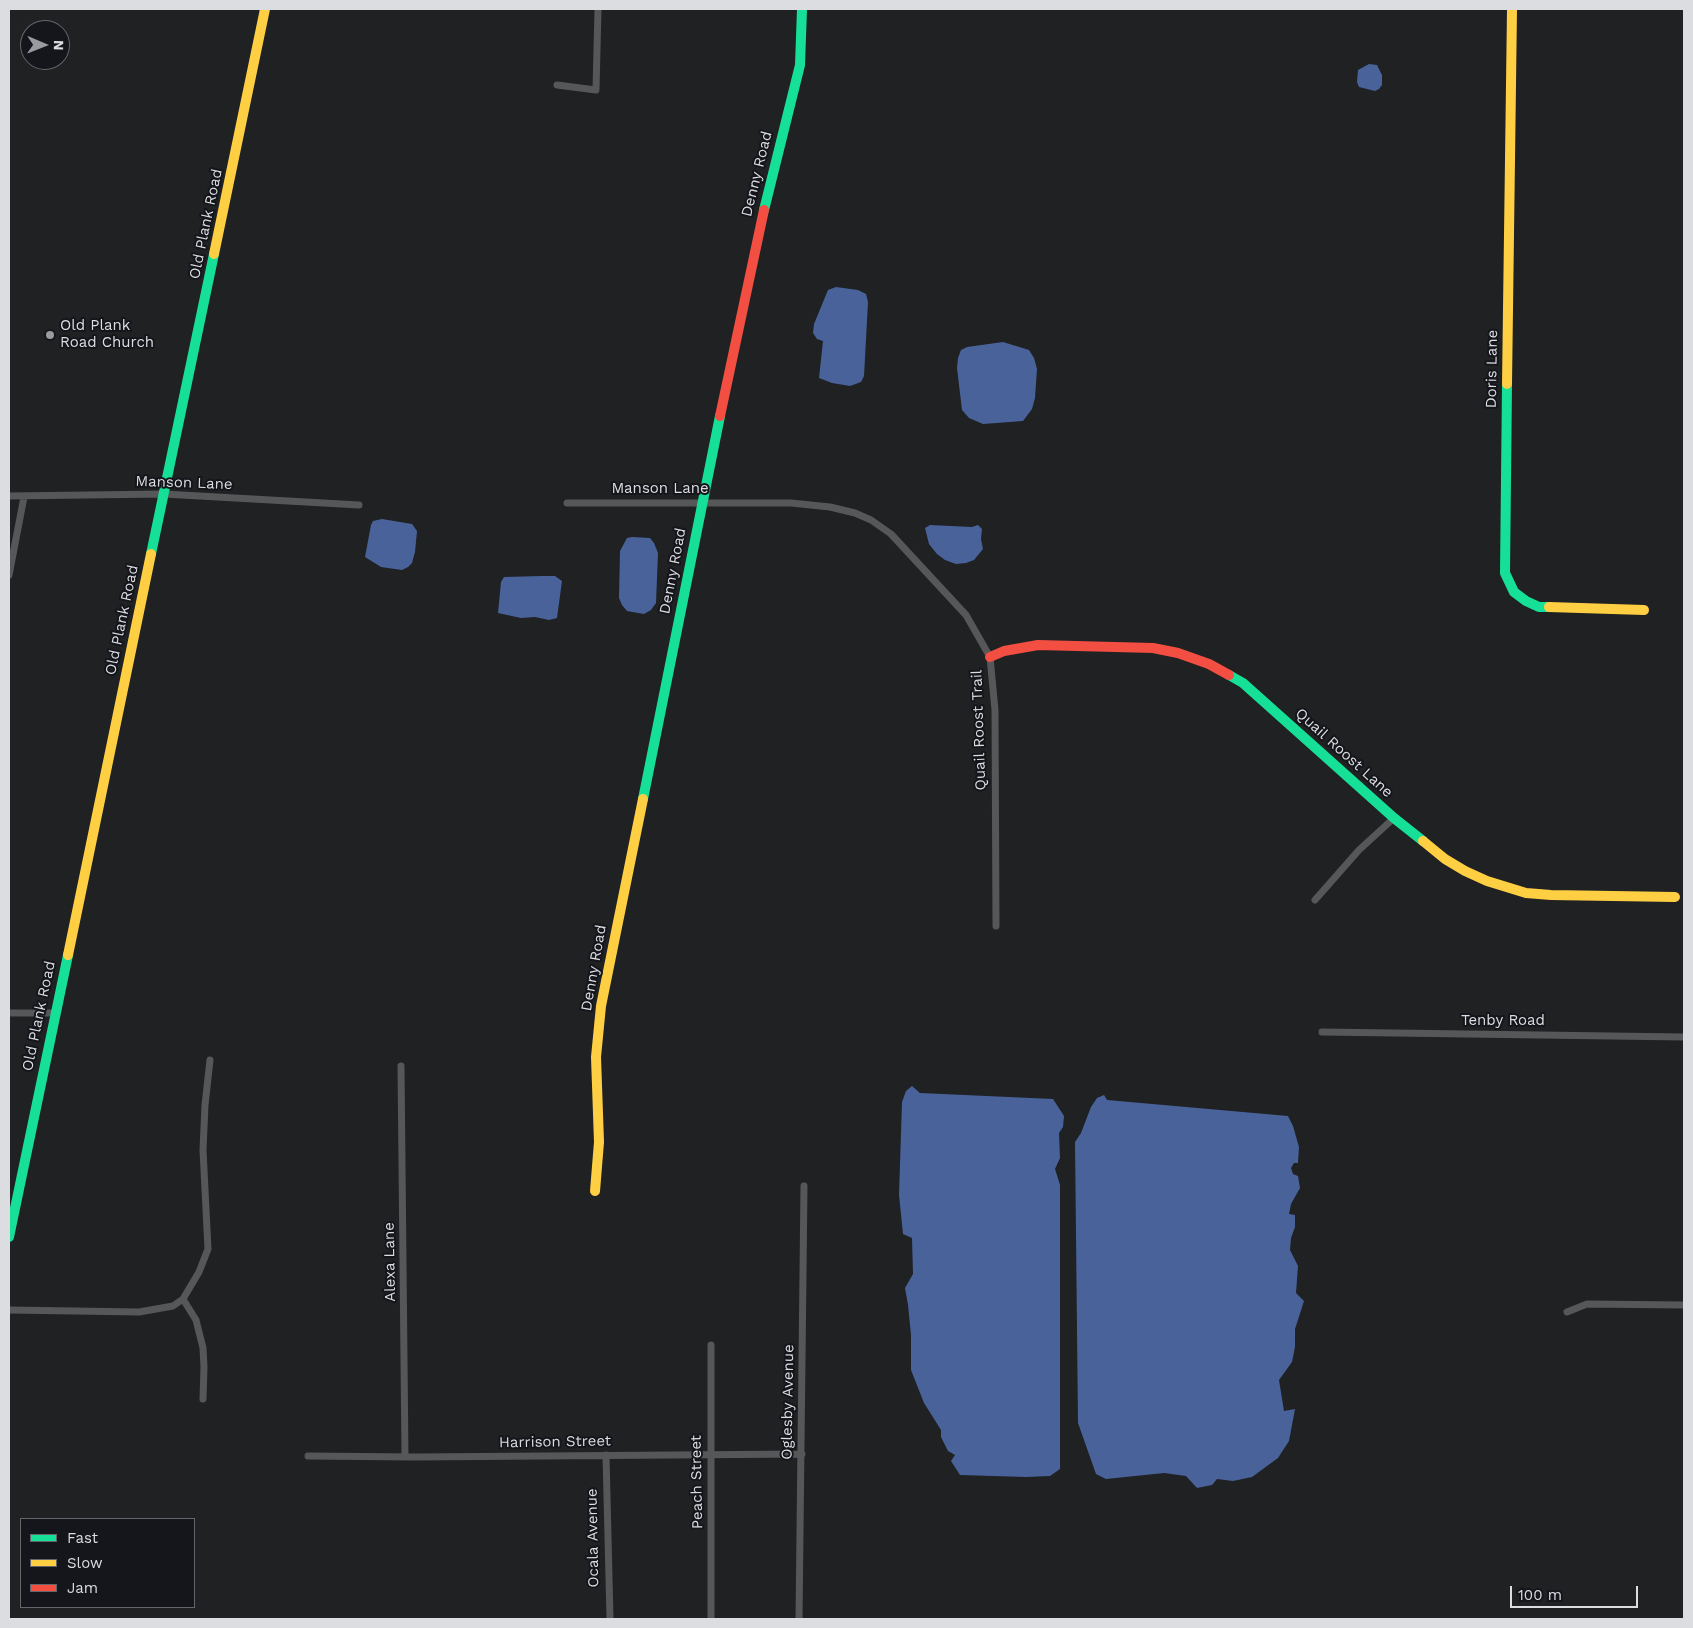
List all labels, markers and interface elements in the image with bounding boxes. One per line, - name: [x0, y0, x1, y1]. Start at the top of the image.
- north arrow: [20, 20, 70, 70]
- text: N: [51, 40, 67, 51]
- street label: Denny Road: [738, 129, 776, 219]
- street label: Old Plank Road: [186, 167, 226, 281]
- place label: Old Plank Road Church: [60, 317, 154, 352]
- marker: Old Plank Road Church: [44, 329, 56, 341]
- street label: Doris Lane: [1482, 330, 1502, 408]
- street label: Manson Lane: [135, 472, 233, 494]
- street label: Manson Lane: [611, 480, 709, 498]
- street label: Denny Road: [656, 526, 690, 616]
- street label: Old Plank Road: [102, 563, 142, 677]
- street label: Quail Roost Trail: [968, 669, 990, 791]
- street label: Quail Roost Lane: [1291, 704, 1397, 802]
- street label: Denny Road: [578, 923, 610, 1013]
- street label: Old Plank Road: [19, 959, 59, 1073]
- street label: Tenby Road: [1461, 1012, 1545, 1030]
- street label: Alexa Lane: [380, 1222, 400, 1302]
- street label: Oglesby Avenue: [778, 1344, 798, 1460]
- street label: Harrison Street: [499, 1432, 611, 1452]
- street label: Peach Street: [687, 1435, 707, 1529]
- street label: Ocala Avenue: [583, 1488, 603, 1588]
- legend: [20, 1518, 195, 1608]
- text: Fast: [67, 1529, 98, 1547]
- text: Slow: [67, 1554, 103, 1572]
- scale bar: [1513, 1576, 1640, 1608]
- text: Jam: [67, 1579, 98, 1597]
- text: 100 m: [1518, 1586, 1562, 1604]

